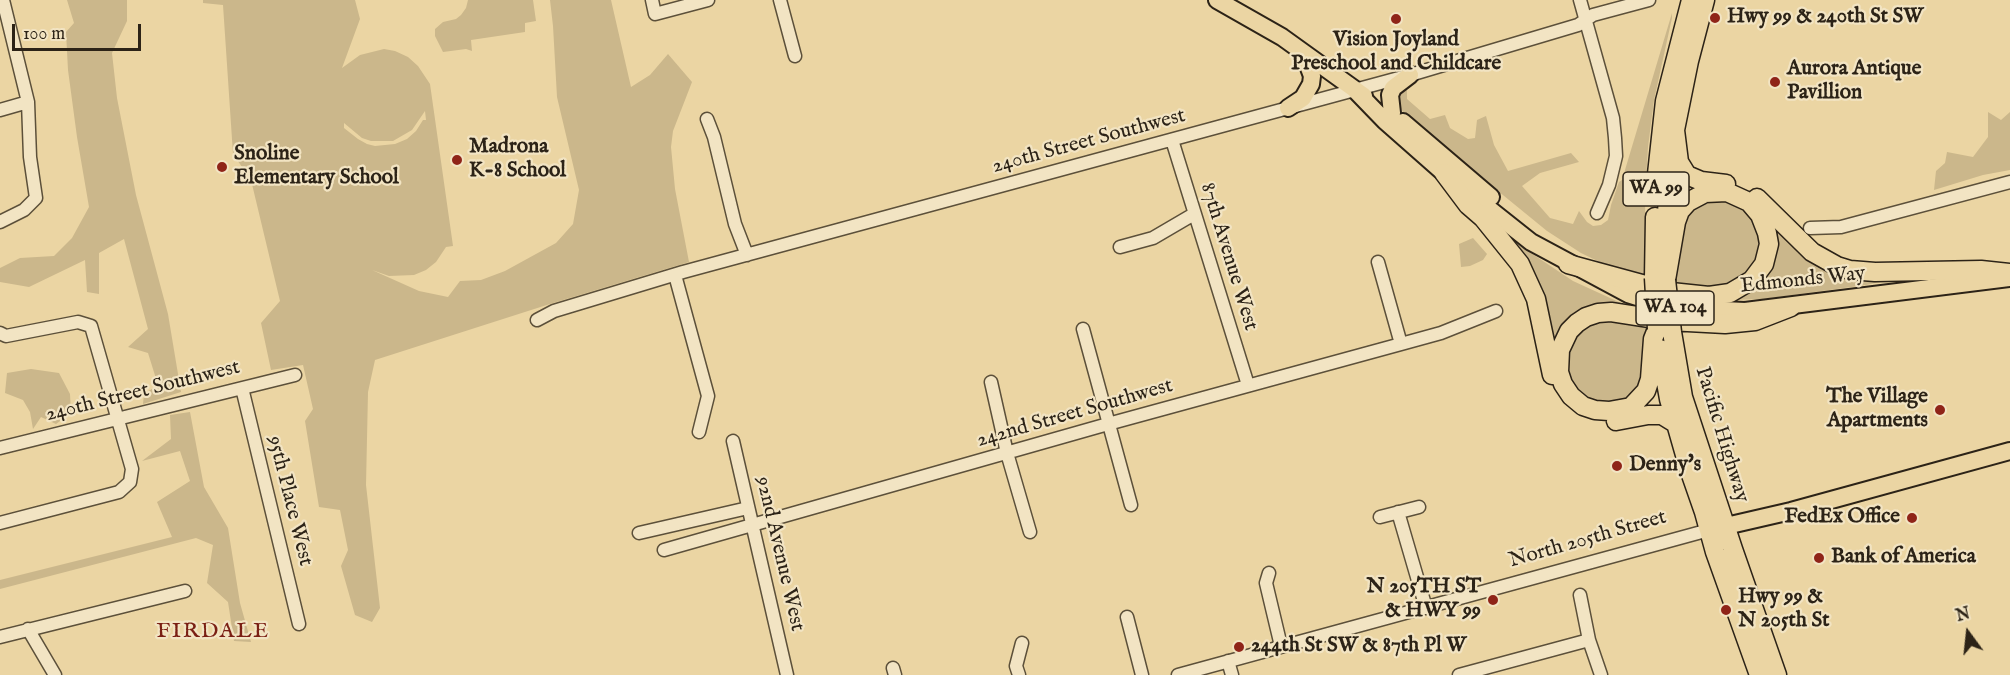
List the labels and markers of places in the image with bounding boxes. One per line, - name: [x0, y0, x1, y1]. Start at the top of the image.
- place label: Hwy 99 & 240th St SW: [1727, 5, 1923, 31]
- marker: Hwy 99 & 240th St SW: [1708, 11, 1722, 25]
- marker: Vision Joyland Preschool and Childcare: [1389, 12, 1403, 26]
- place label: Vision Joyland Preschool and Childcare: [1291, 28, 1501, 78]
- place label: Aurora Antique Pavillion: [1787, 57, 1921, 107]
- marker: Aurora Antique Pavillion: [1768, 75, 1782, 89]
- place label: Madrona K-8 School: [469, 135, 566, 185]
- place label: Snoline Elementary School: [234, 142, 399, 192]
- marker: Madrona K-8 School: [450, 153, 464, 167]
- marker: Snoline Elementary School: [215, 160, 229, 174]
- place label: The Village Apartments: [1826, 385, 1928, 435]
- marker: The Village Apartments: [1933, 403, 1947, 417]
- place label: Denny's: [1629, 453, 1701, 479]
- marker: Denny's: [1610, 459, 1624, 473]
- place label: FedEx Office: [1784, 505, 1900, 531]
- marker: FedEx Office: [1905, 511, 1919, 525]
- place label: Bank of America: [1831, 545, 1976, 571]
- marker: Bank of America: [1812, 551, 1826, 565]
- place label: N 205TH ST & HWY 99: [1367, 575, 1481, 625]
- place label: Hwy 99 & N 205th St: [1738, 585, 1829, 635]
- marker: N 205TH ST & HWY 99: [1486, 593, 1500, 607]
- marker: Hwy 99 & N 205th St: [1719, 603, 1733, 617]
- place label: 244th St SW & 87th Pl W: [1251, 634, 1466, 660]
- marker: 244th St SW & 87th Pl W: [1232, 640, 1246, 654]

